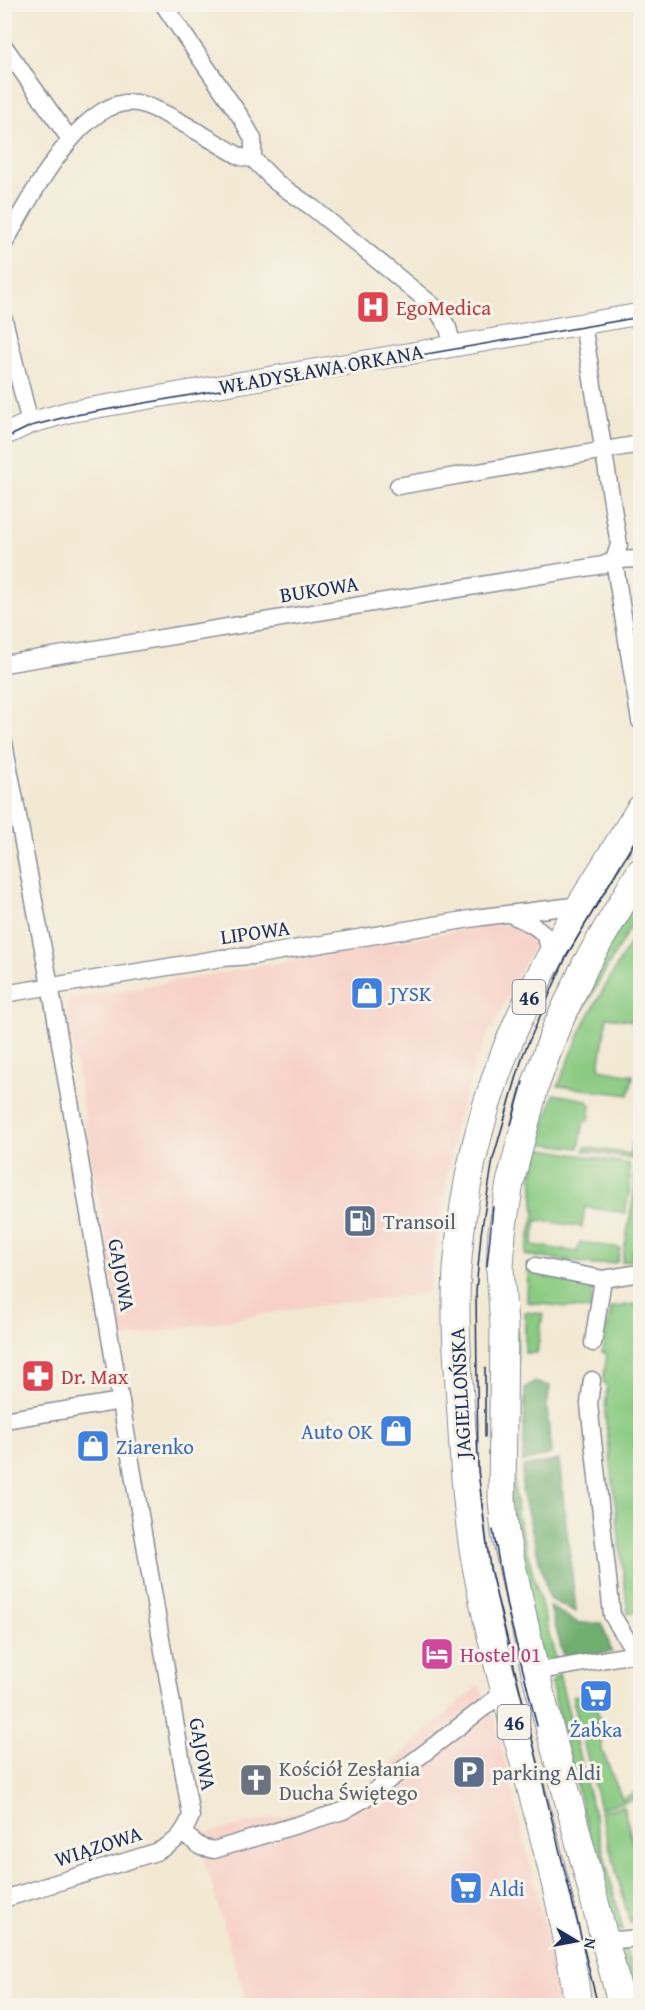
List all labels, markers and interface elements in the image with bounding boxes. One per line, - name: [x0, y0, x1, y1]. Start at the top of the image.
- hospital icon: EgoMedica: [355, 289, 391, 325]
- place label: EgoMedica: [396, 292, 491, 323]
- street label: WŁADYSŁAWA ORKANA: [216, 336, 426, 402]
- street label: BUKOWA: [277, 567, 361, 611]
- street label: LIPOWA: [218, 912, 292, 952]
- shop icon: JYSK: [349, 975, 385, 1011]
- place label: JYSK: [387, 978, 432, 1009]
- road number: 46: [512, 980, 546, 1014]
- fuel station icon: Transoil: [342, 1203, 378, 1239]
- place label: Transoil: [383, 1206, 456, 1237]
- street label: GAJOWA: [100, 1236, 144, 1314]
- street label: JAGIELLOŃSKA: [441, 1327, 479, 1462]
- pharmacy icon: Dr. Max: [20, 1358, 56, 1394]
- place label: Dr. Max: [61, 1361, 129, 1392]
- shop icon: Auto OK: [378, 1413, 414, 1449]
- place label: Auto OK: [301, 1416, 374, 1447]
- shop icon: Ziarenko: [75, 1428, 111, 1464]
- place label: Ziarenko: [116, 1431, 194, 1462]
- hotel icon: Hostel 01: [419, 1636, 455, 1672]
- place label: Hostel 01: [460, 1639, 541, 1670]
- supermarket icon: Żabka: [578, 1678, 614, 1714]
- road number: 46: [498, 1705, 530, 1739]
- place label: Żabka: [570, 1714, 622, 1745]
- street label: GAJOWA: [181, 1715, 225, 1793]
- place label: Kościół Zesłania Ducha Świętego: [279, 1753, 420, 1808]
- parking icon: parking Aldi: [451, 1754, 487, 1790]
- place label: parking Aldi: [492, 1757, 601, 1788]
- church icon: Kościół Zesłania Ducha Świętego: [238, 1762, 274, 1798]
- street label: WIĄZOWA: [50, 1817, 146, 1875]
- supermarket icon: Aldi: [448, 1870, 484, 1906]
- place label: Aldi: [489, 1873, 525, 1904]
- north arrow: [546, 1911, 606, 1971]
- text: N: [578, 1936, 604, 1951]

